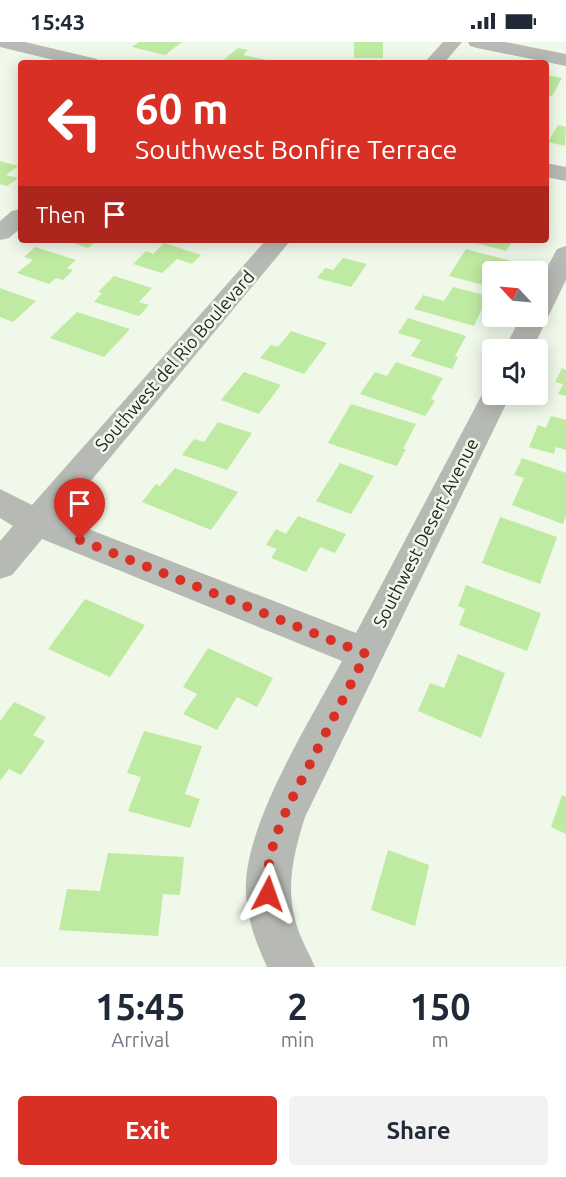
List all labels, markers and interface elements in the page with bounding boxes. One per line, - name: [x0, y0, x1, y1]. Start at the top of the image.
- text: 15:43: [30, 9, 85, 34]
- icon: left: [36, 84, 114, 162]
- text: 60 m: [135, 85, 229, 132]
- text: Southwest Bonfire Terrace: [135, 134, 458, 164]
- icon: arrive: [98, 198, 131, 231]
- text: Then: [36, 202, 86, 227]
- north arrow: [482, 261, 548, 327]
- map controls: [482, 261, 548, 405]
- street label: Southwest del Rio Boulevard: [91, 266, 258, 455]
- button: sound: [482, 339, 548, 405]
- street label: Southwest Desert Avenue: [369, 435, 482, 630]
- pin: [54, 478, 105, 540]
- icon: arrive: [63, 487, 96, 520]
- position arrow: [236, 862, 300, 926]
- text: 15:45: [95, 986, 185, 1027]
- text: 2: [287, 986, 308, 1027]
- text: 150: [410, 986, 471, 1027]
- text: Arrival: [111, 1028, 170, 1051]
- text: min: [281, 1028, 314, 1051]
- text: m: [432, 1028, 449, 1051]
- button: Exit: [18, 1096, 277, 1165]
- button: Share: [289, 1096, 548, 1165]

